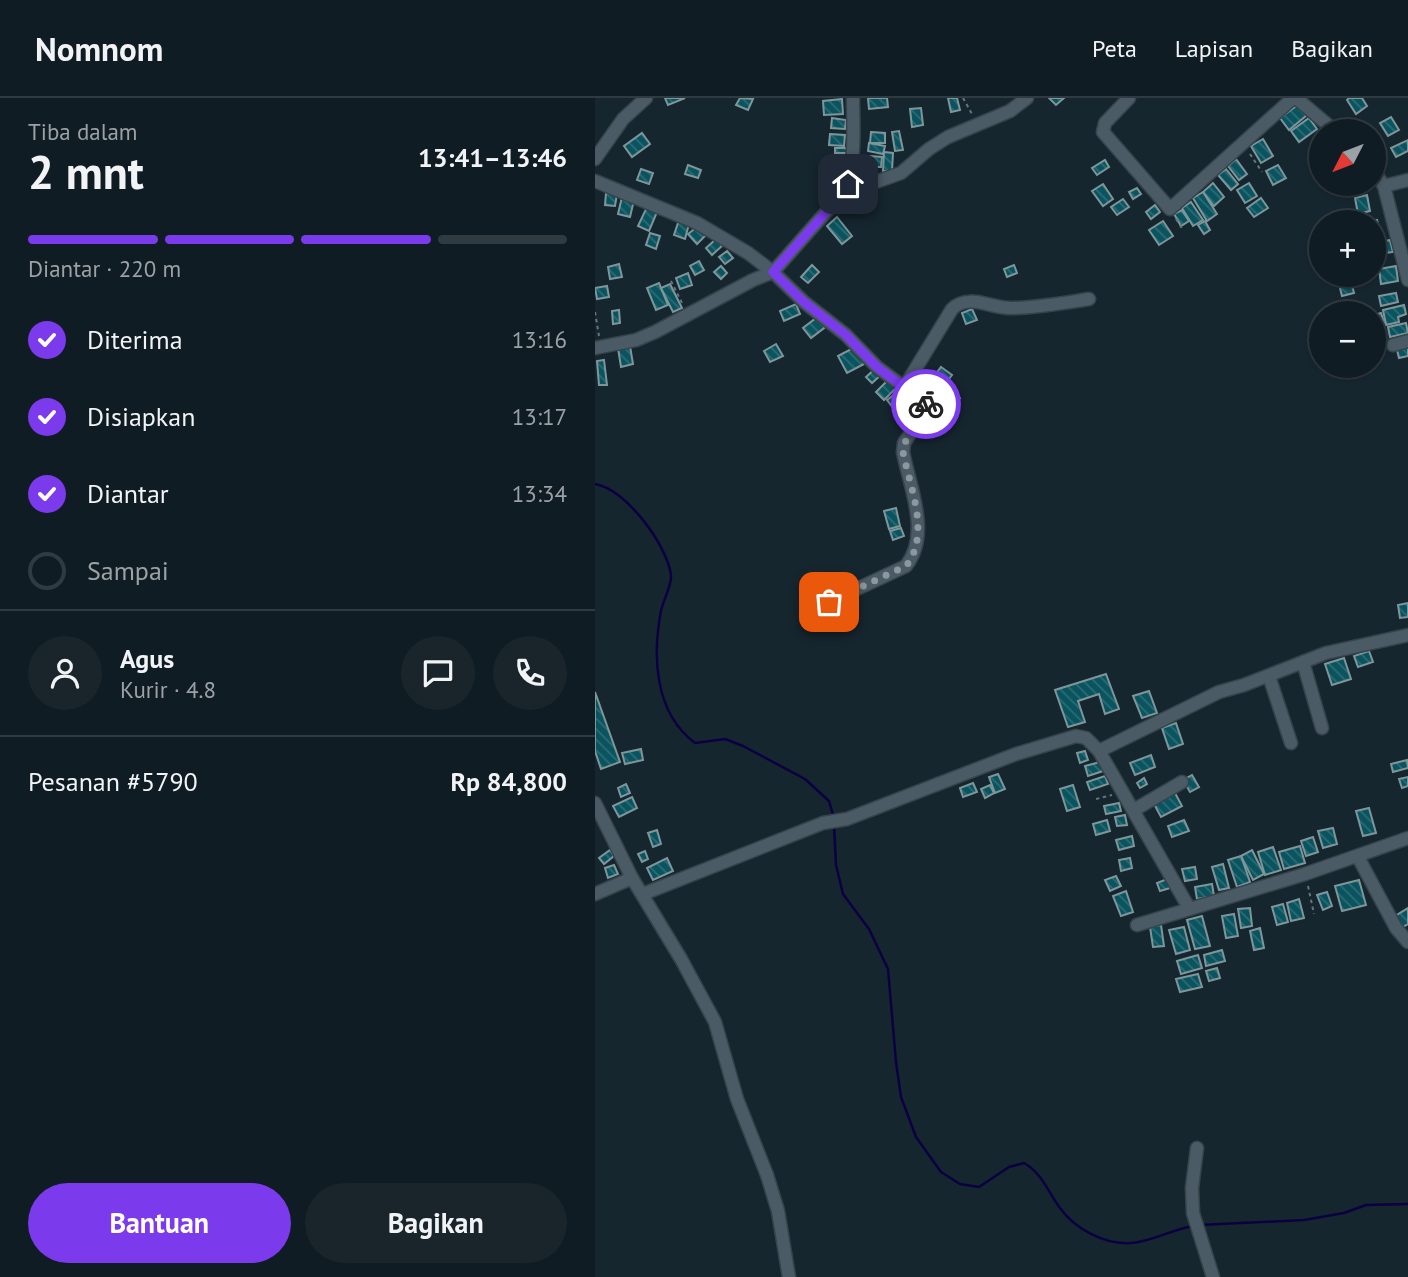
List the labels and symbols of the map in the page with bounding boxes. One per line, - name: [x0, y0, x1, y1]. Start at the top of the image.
- north arrow: [1309, 119, 1386, 196]
- pin: [818, 154, 878, 214]
- courier: [891, 369, 961, 439]
- pin: [799, 572, 859, 632]

